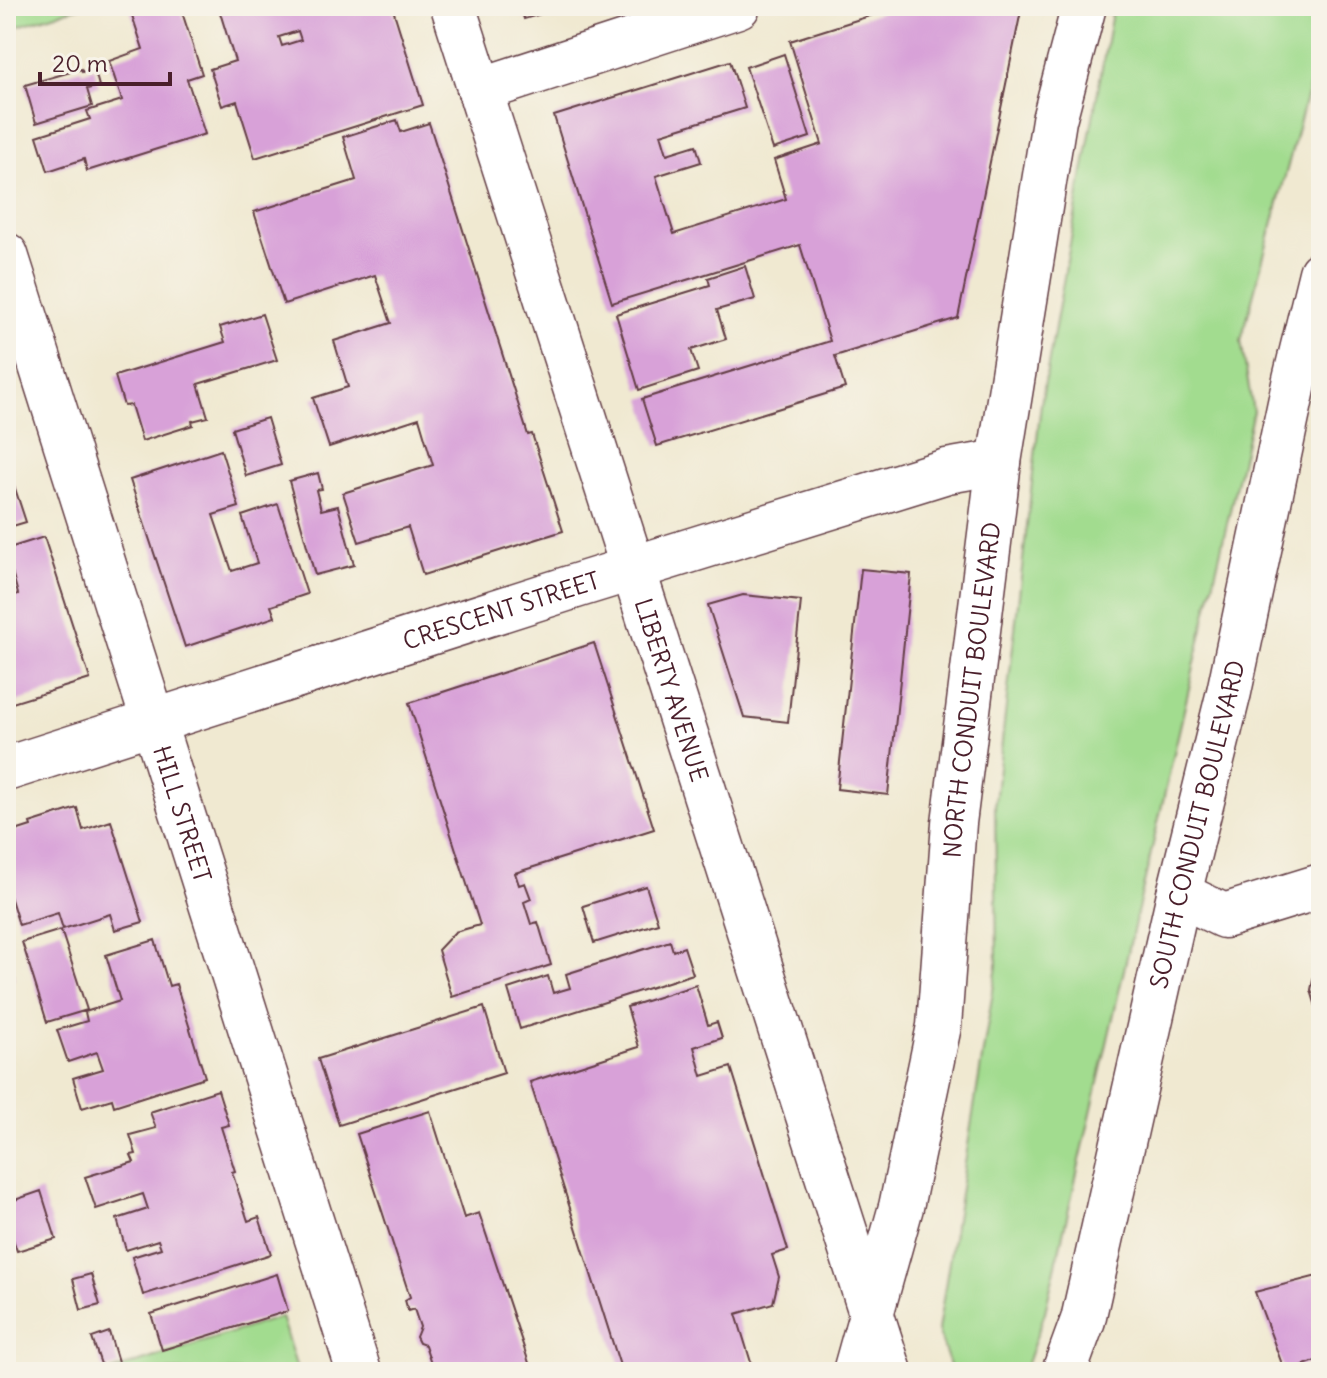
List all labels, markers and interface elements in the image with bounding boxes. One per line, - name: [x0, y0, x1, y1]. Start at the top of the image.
- scale bar: [40, 36, 170, 86]
- text: 20 m: [52, 48, 108, 78]
- street label: NORTH CONDUIT BOULEVARD: [936, 520, 1006, 859]
- street label: CRESCENT STREET: [399, 565, 603, 656]
- street label: LIBERTY AVENUE: [628, 594, 715, 785]
- street label: SOUTH CONDUIT BOULEVARD: [1143, 657, 1250, 991]
- street label: HILL STREET: [147, 742, 218, 886]

